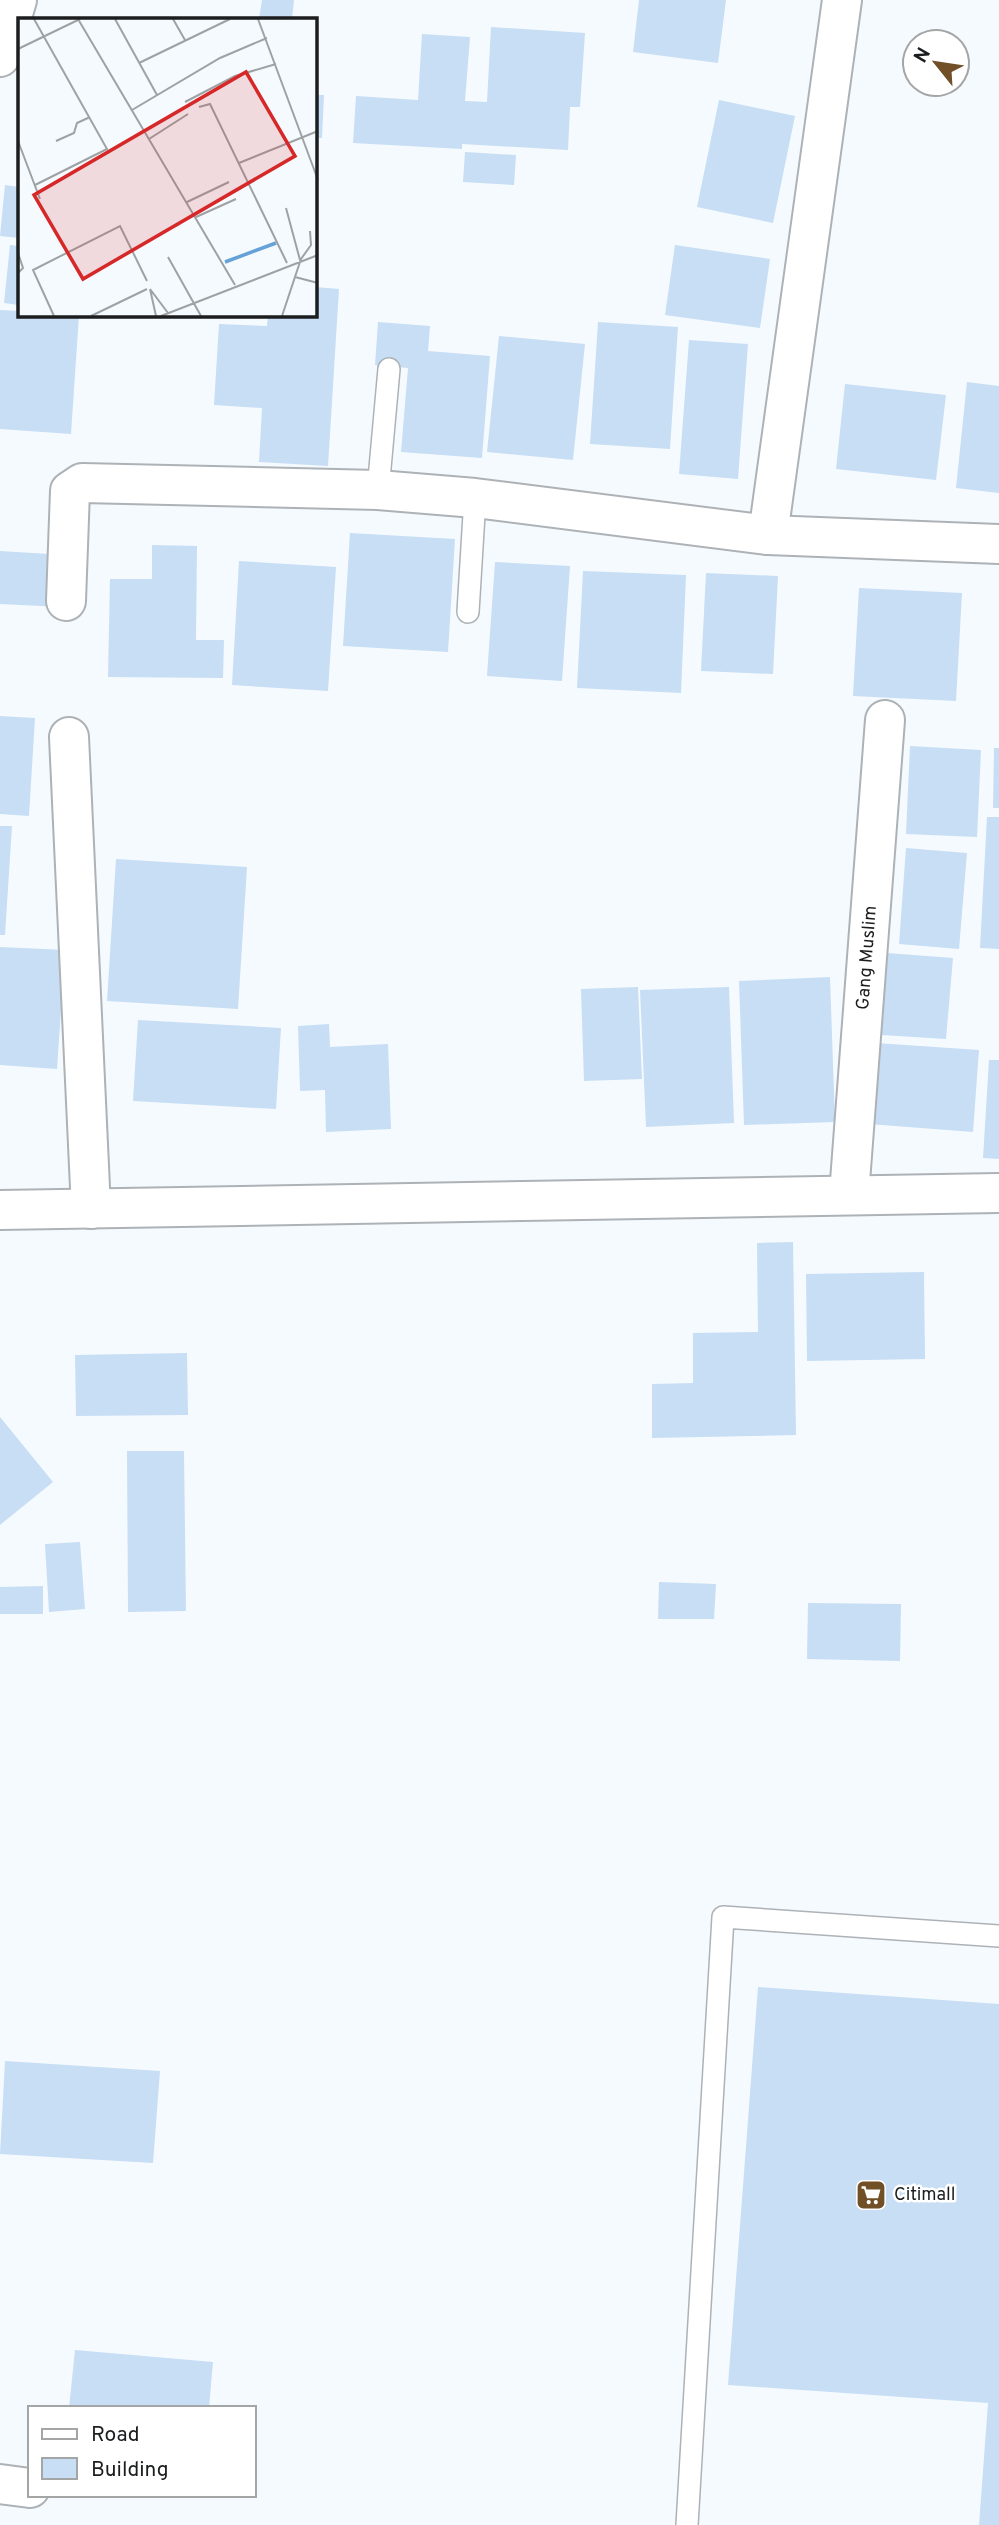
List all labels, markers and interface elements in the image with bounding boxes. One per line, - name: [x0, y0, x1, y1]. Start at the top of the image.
- inset map: [18, 18, 317, 317]
- north arrow: [901, 28, 971, 98]
- text: N: [909, 44, 937, 67]
- street label: Gang Muslim: [852, 905, 882, 1011]
- supermarket icon: Citimall: [854, 2178, 888, 2212]
- place label: Citimall: [894, 2184, 955, 2207]
- legend: [28, 2406, 256, 2497]
- text: Road: [91, 2422, 140, 2449]
- text: Building: [91, 2457, 169, 2484]

